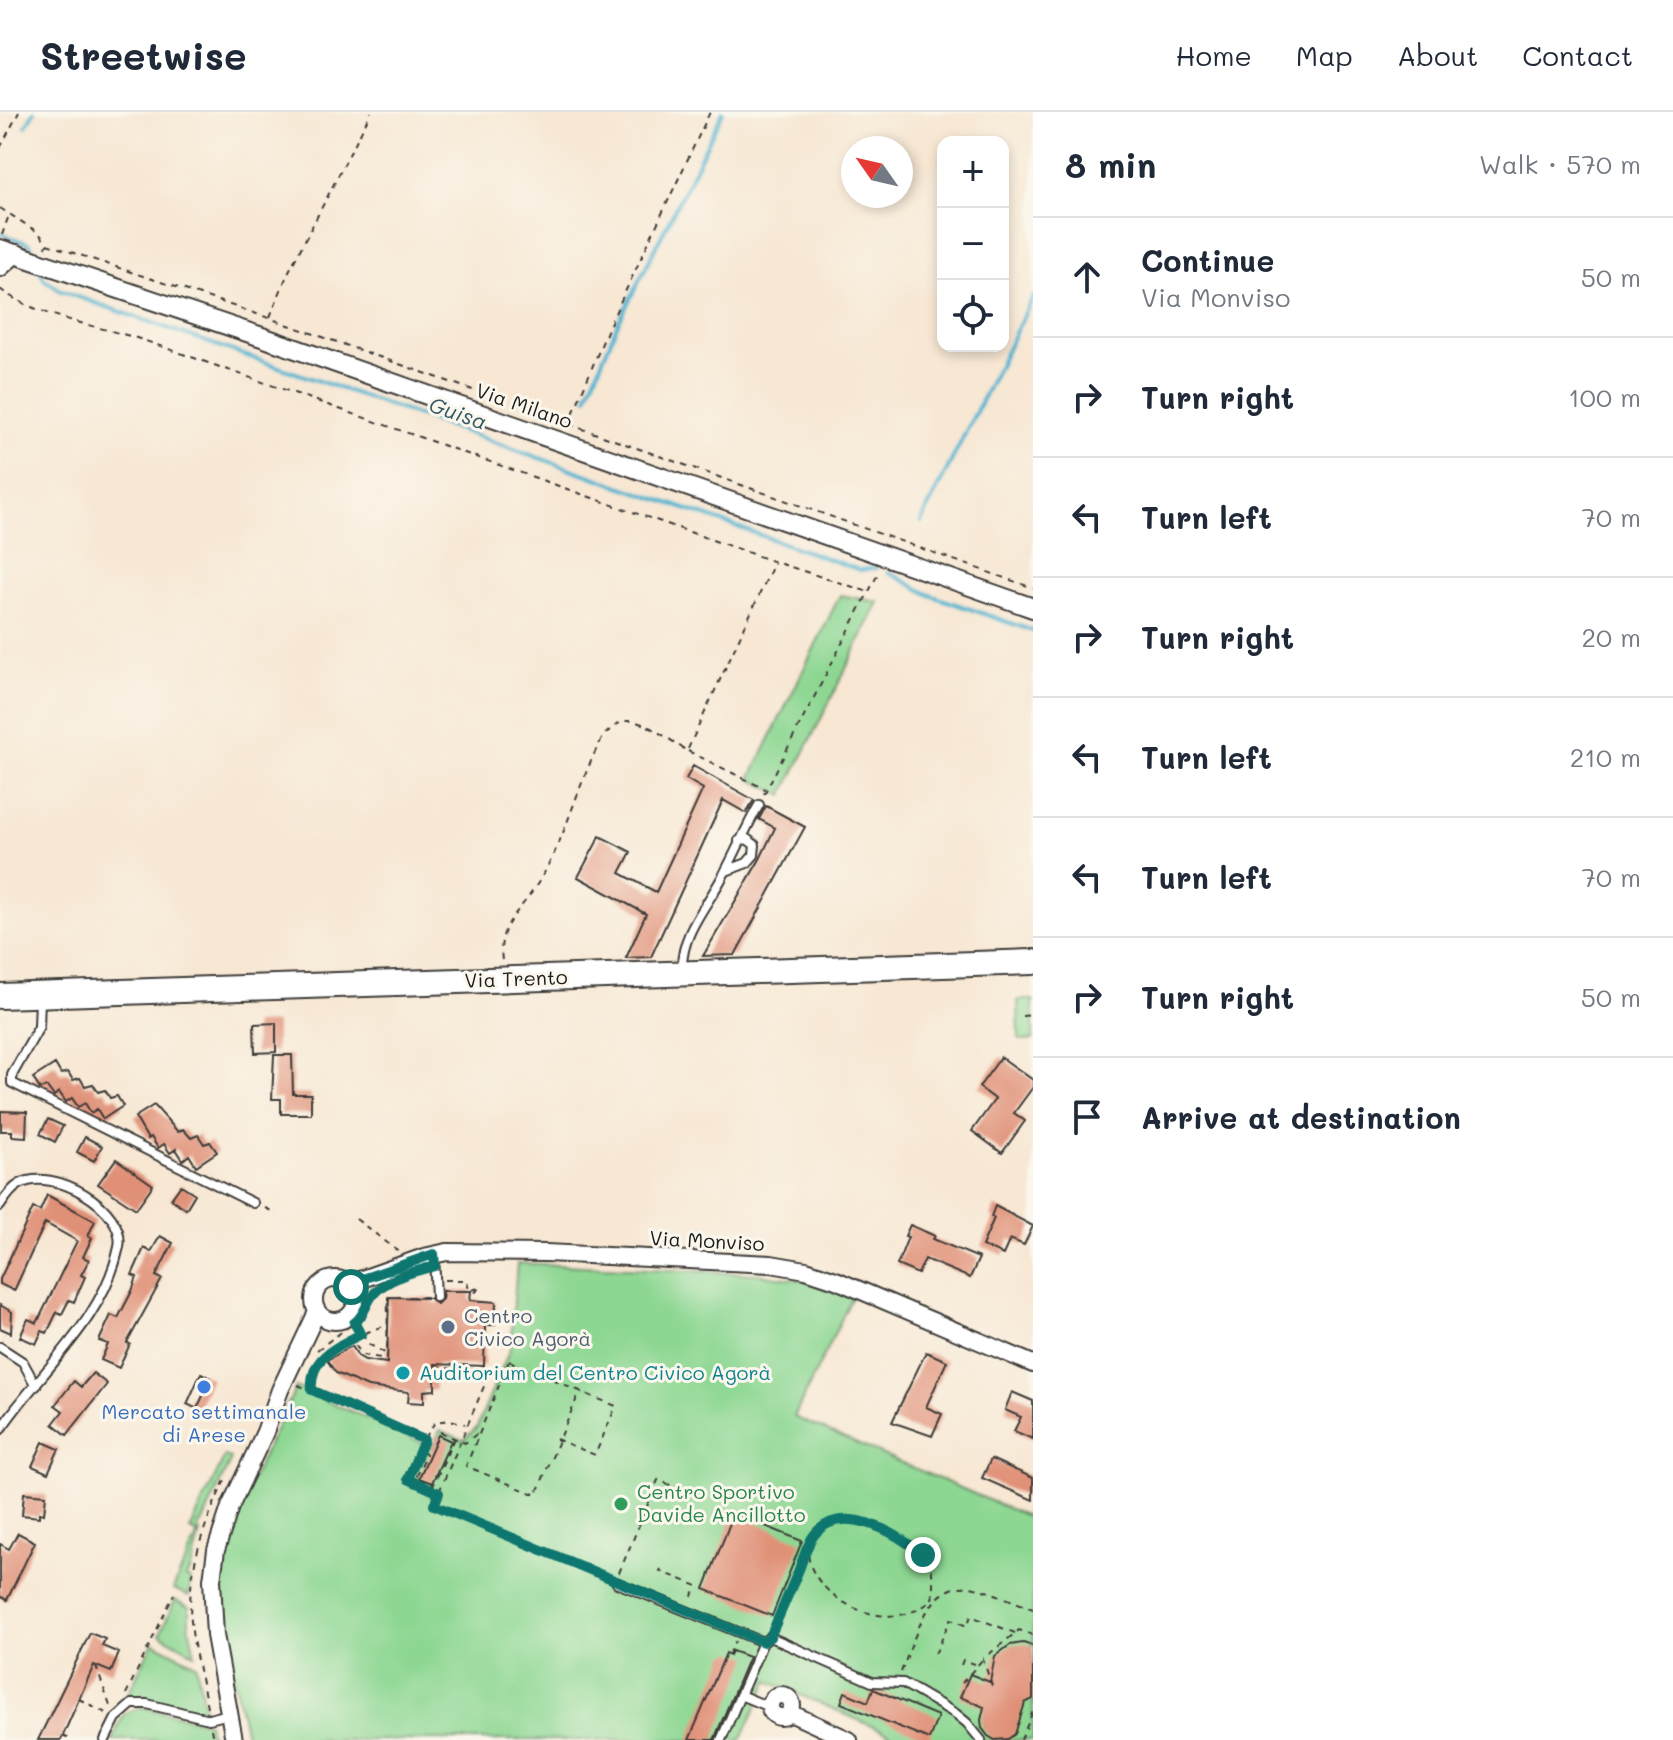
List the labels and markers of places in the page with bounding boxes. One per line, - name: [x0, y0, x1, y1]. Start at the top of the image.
- place label: Centro Civico Agorà: [464, 1302, 591, 1351]
- marker: Centro Civico Agorà: [439, 1318, 457, 1336]
- place label: Auditorium del Centro Civico Agorà: [419, 1359, 771, 1385]
- marker: Auditorium del Centro Civico Agorà: [394, 1364, 412, 1382]
- marker: Mercato settimanale di Arese: [195, 1378, 213, 1396]
- place label: Mercato settimanale di Arese: [102, 1398, 306, 1447]
- place label: Centro Sportivo Davide Ancillotto: [637, 1478, 806, 1527]
- marker: Centro Sportivo Davide Ancillotto: [612, 1495, 630, 1513]

